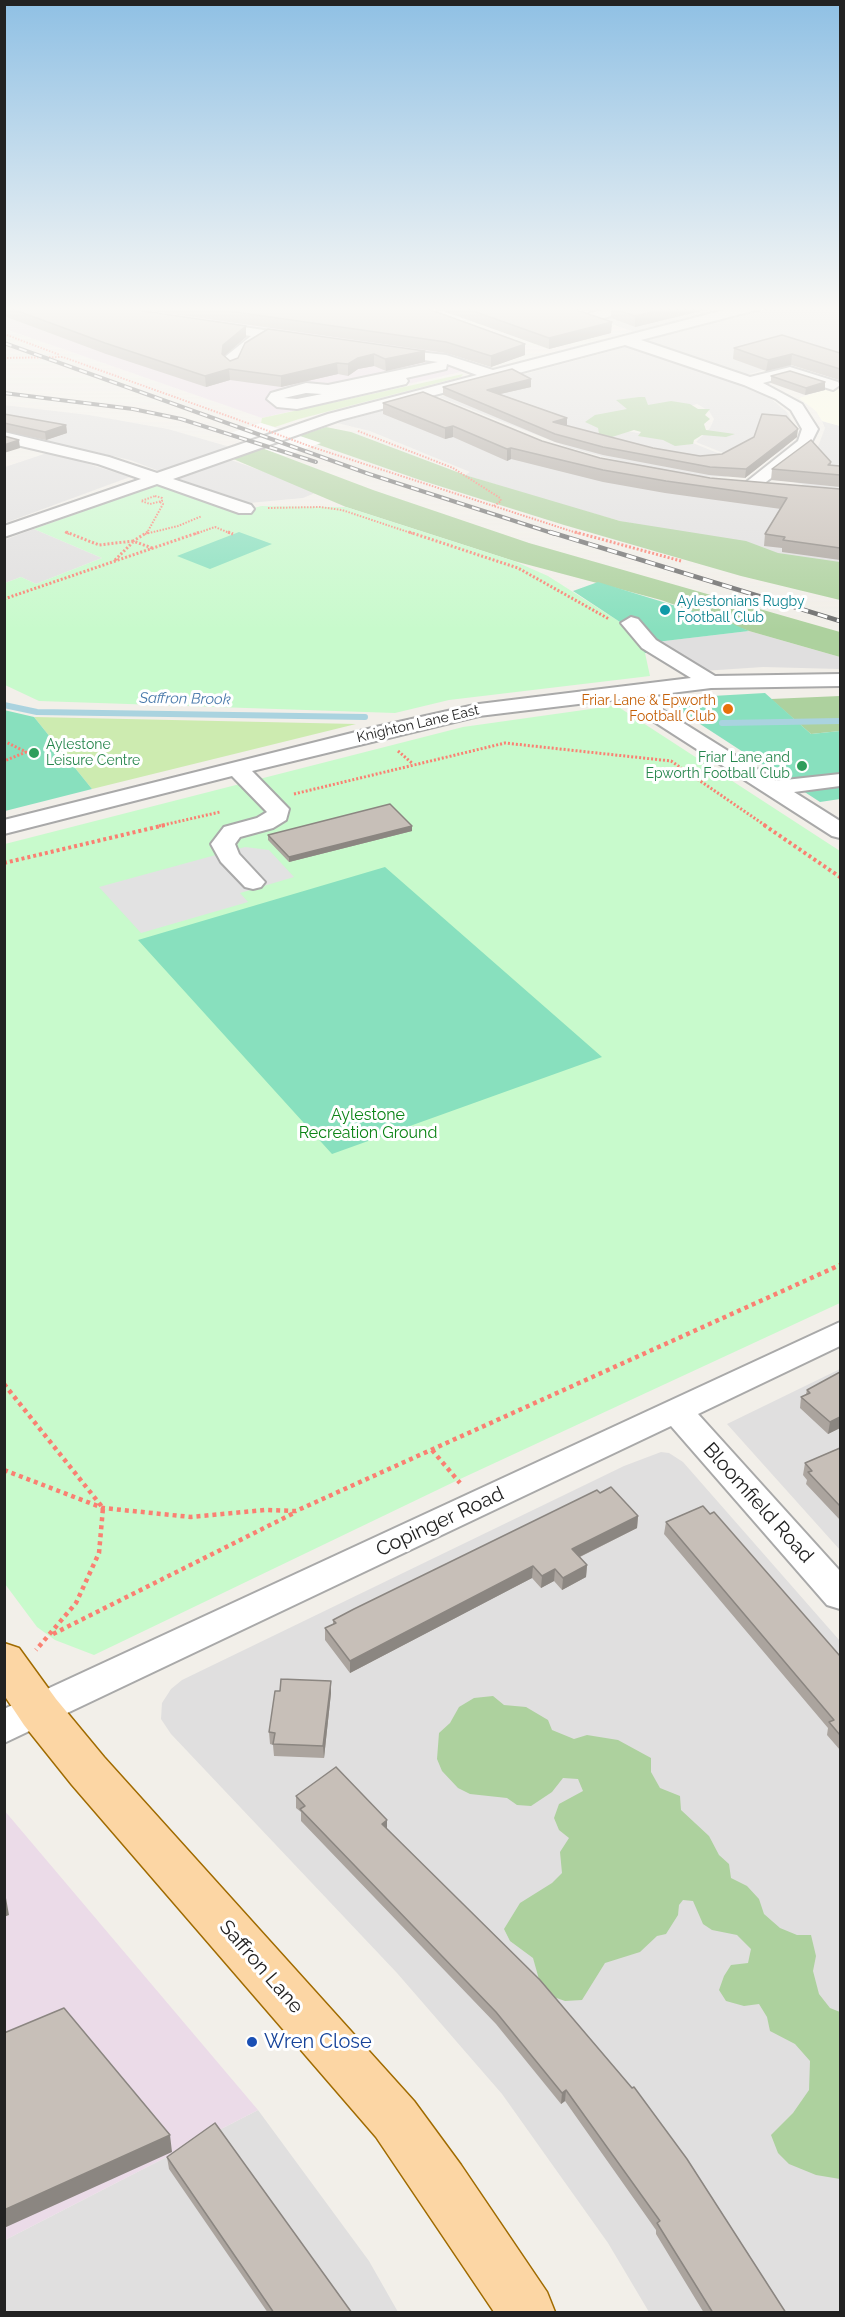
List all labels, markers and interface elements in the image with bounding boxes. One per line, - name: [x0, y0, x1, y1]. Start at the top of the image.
- place label: Aylestonians Rugby Football Club: [677, 594, 805, 626]
- marker: Aylestonians Rugby Football Club: [658, 603, 672, 617]
- water label: Saffron Brook: [139, 689, 231, 709]
- place label: Friar Lane & Epworth Football Club: [581, 693, 716, 726]
- street label: Knighton Lane East: [355, 702, 481, 746]
- marker: Friar Lane & Epworth Football Club: [721, 702, 735, 716]
- place label: Aylestone Leisure Centre: [46, 737, 140, 770]
- marker: Aylestone Leisure Centre: [27, 746, 41, 760]
- place label: Friar Lane and Epworth Football Club: [646, 750, 790, 782]
- marker: Friar Lane and Epworth Football Club: [795, 759, 809, 773]
- park label: Aylestone Recreation Ground: [299, 1105, 437, 1143]
- street label: Bloomfield Road: [698, 1438, 818, 1568]
- street label: Copinger Road: [372, 1482, 508, 1562]
- street label: Saffron Lane: [214, 1915, 308, 2019]
- place label: Wren Close: [264, 2030, 372, 2054]
- marker: Wren Close: [245, 2035, 259, 2049]

